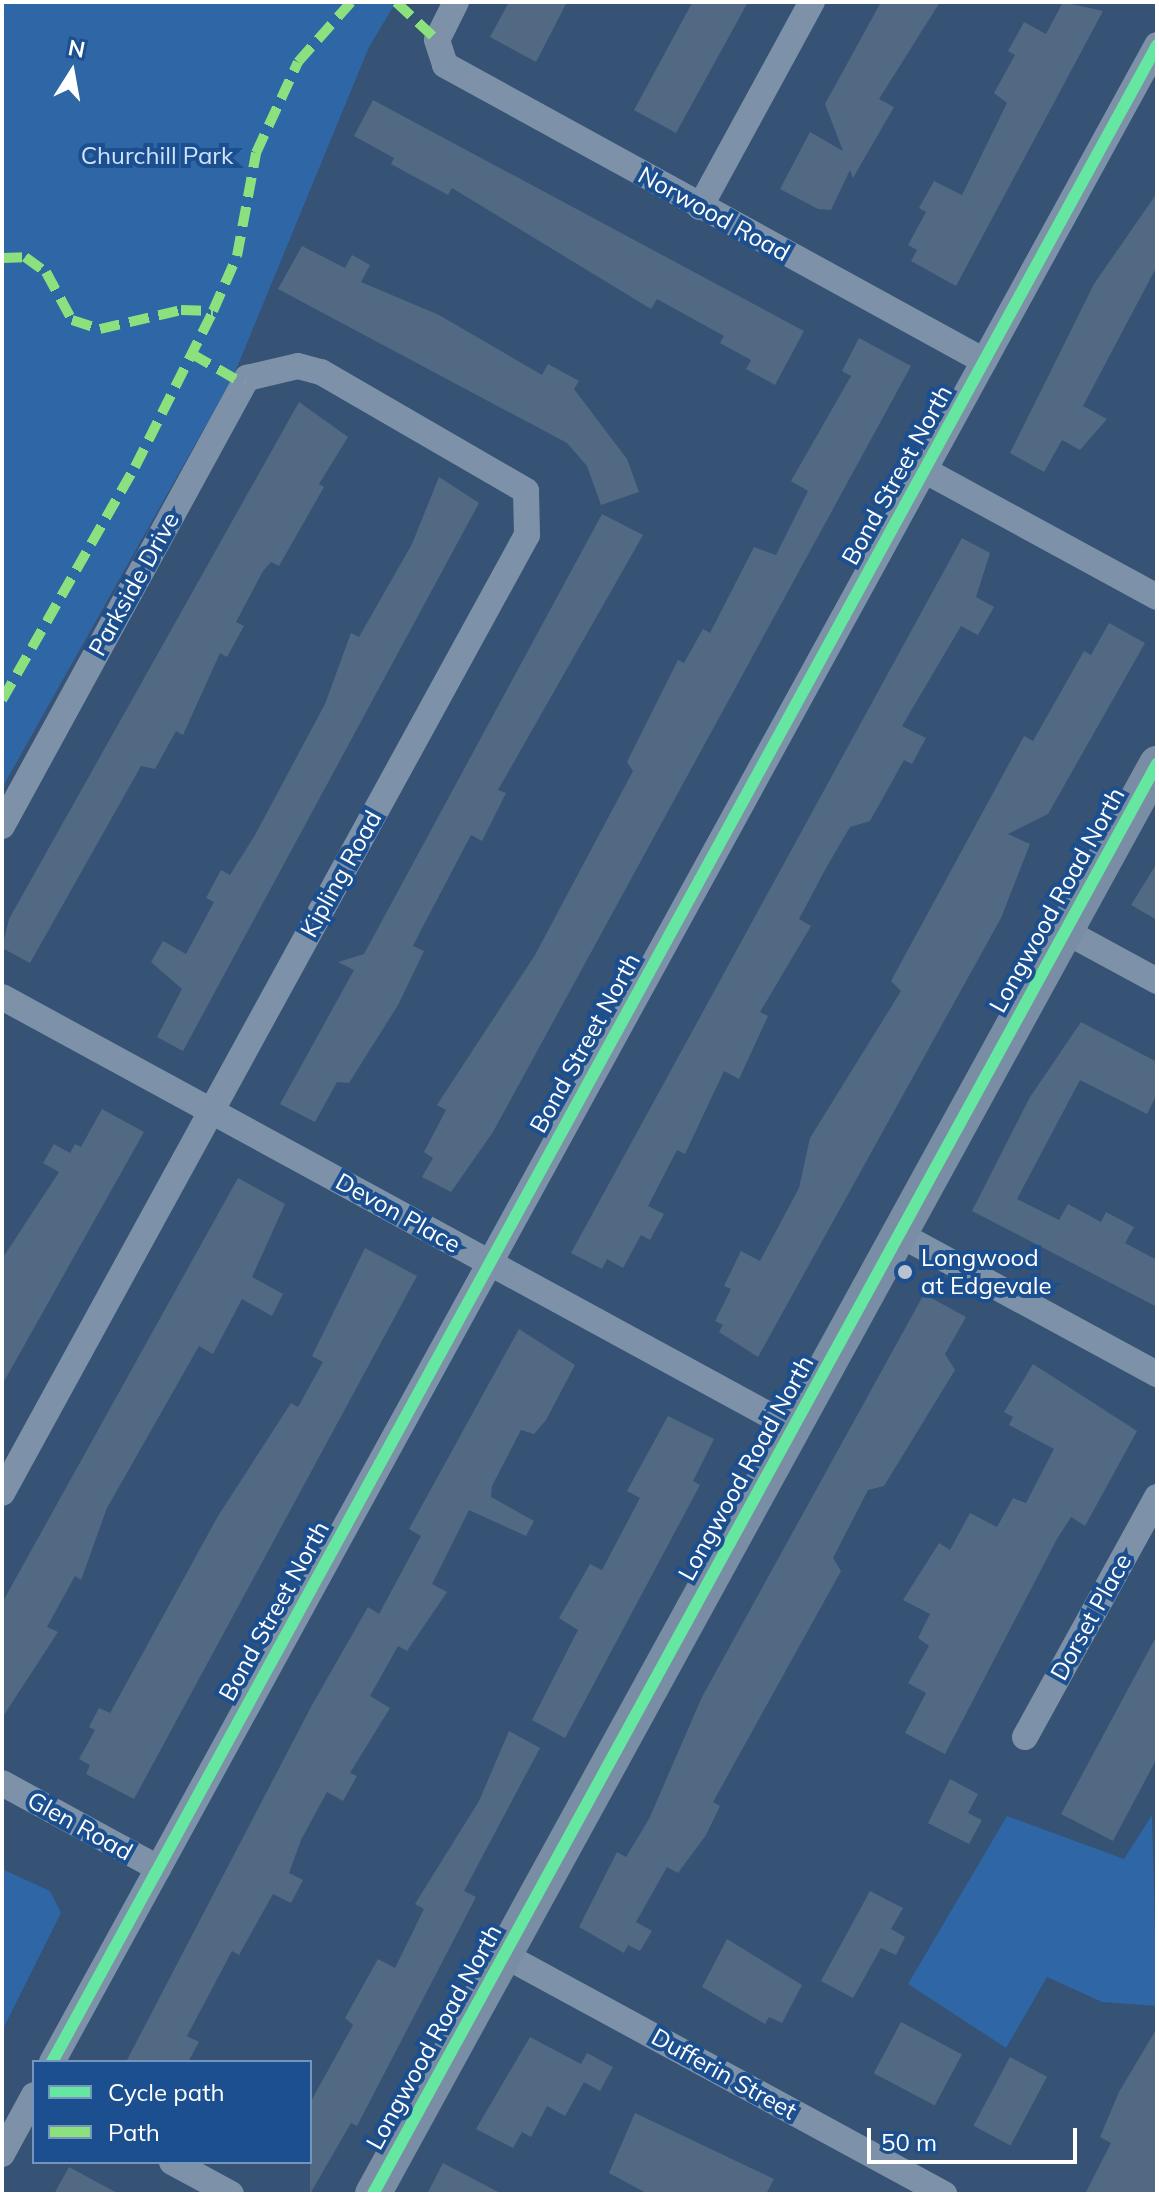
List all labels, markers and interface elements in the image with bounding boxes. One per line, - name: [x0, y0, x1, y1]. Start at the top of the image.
- north arrow: [32, 32, 112, 112]
- text: N: [66, 33, 87, 64]
- park label: Churchill Park: [81, 142, 233, 170]
- street label: Norwood Road: [633, 161, 795, 267]
- street label: Bond Street North: [836, 380, 958, 570]
- street label: Parkside Drive: [83, 507, 185, 661]
- street label: Longwood Road North: [983, 783, 1131, 1017]
- street label: Kipling Road: [294, 806, 388, 942]
- street label: Bond Street North: [524, 948, 646, 1138]
- street label: Devon Place: [331, 1167, 465, 1259]
- place label: Longwood at Edgevale: [921, 1244, 1052, 1300]
- marker: Longwood at Edgevale: [896, 1263, 914, 1281]
- street label: Longwood Road North: [672, 1351, 820, 1585]
- street label: Bond Street North: [213, 1516, 335, 1706]
- street label: Dorset Place: [1044, 1549, 1138, 1685]
- street label: Glen Road: [23, 1785, 137, 1867]
- street label: Longwood Road North: [360, 1920, 508, 2154]
- street label: Dufferin Street: [646, 2022, 802, 2126]
- legend: [32, 2060, 312, 2164]
- text: Cycle path: [108, 2077, 225, 2107]
- scale bar: [871, 2112, 1081, 2162]
- text: Path: [108, 2117, 160, 2147]
- text: 50 m: [881, 2127, 937, 2157]

